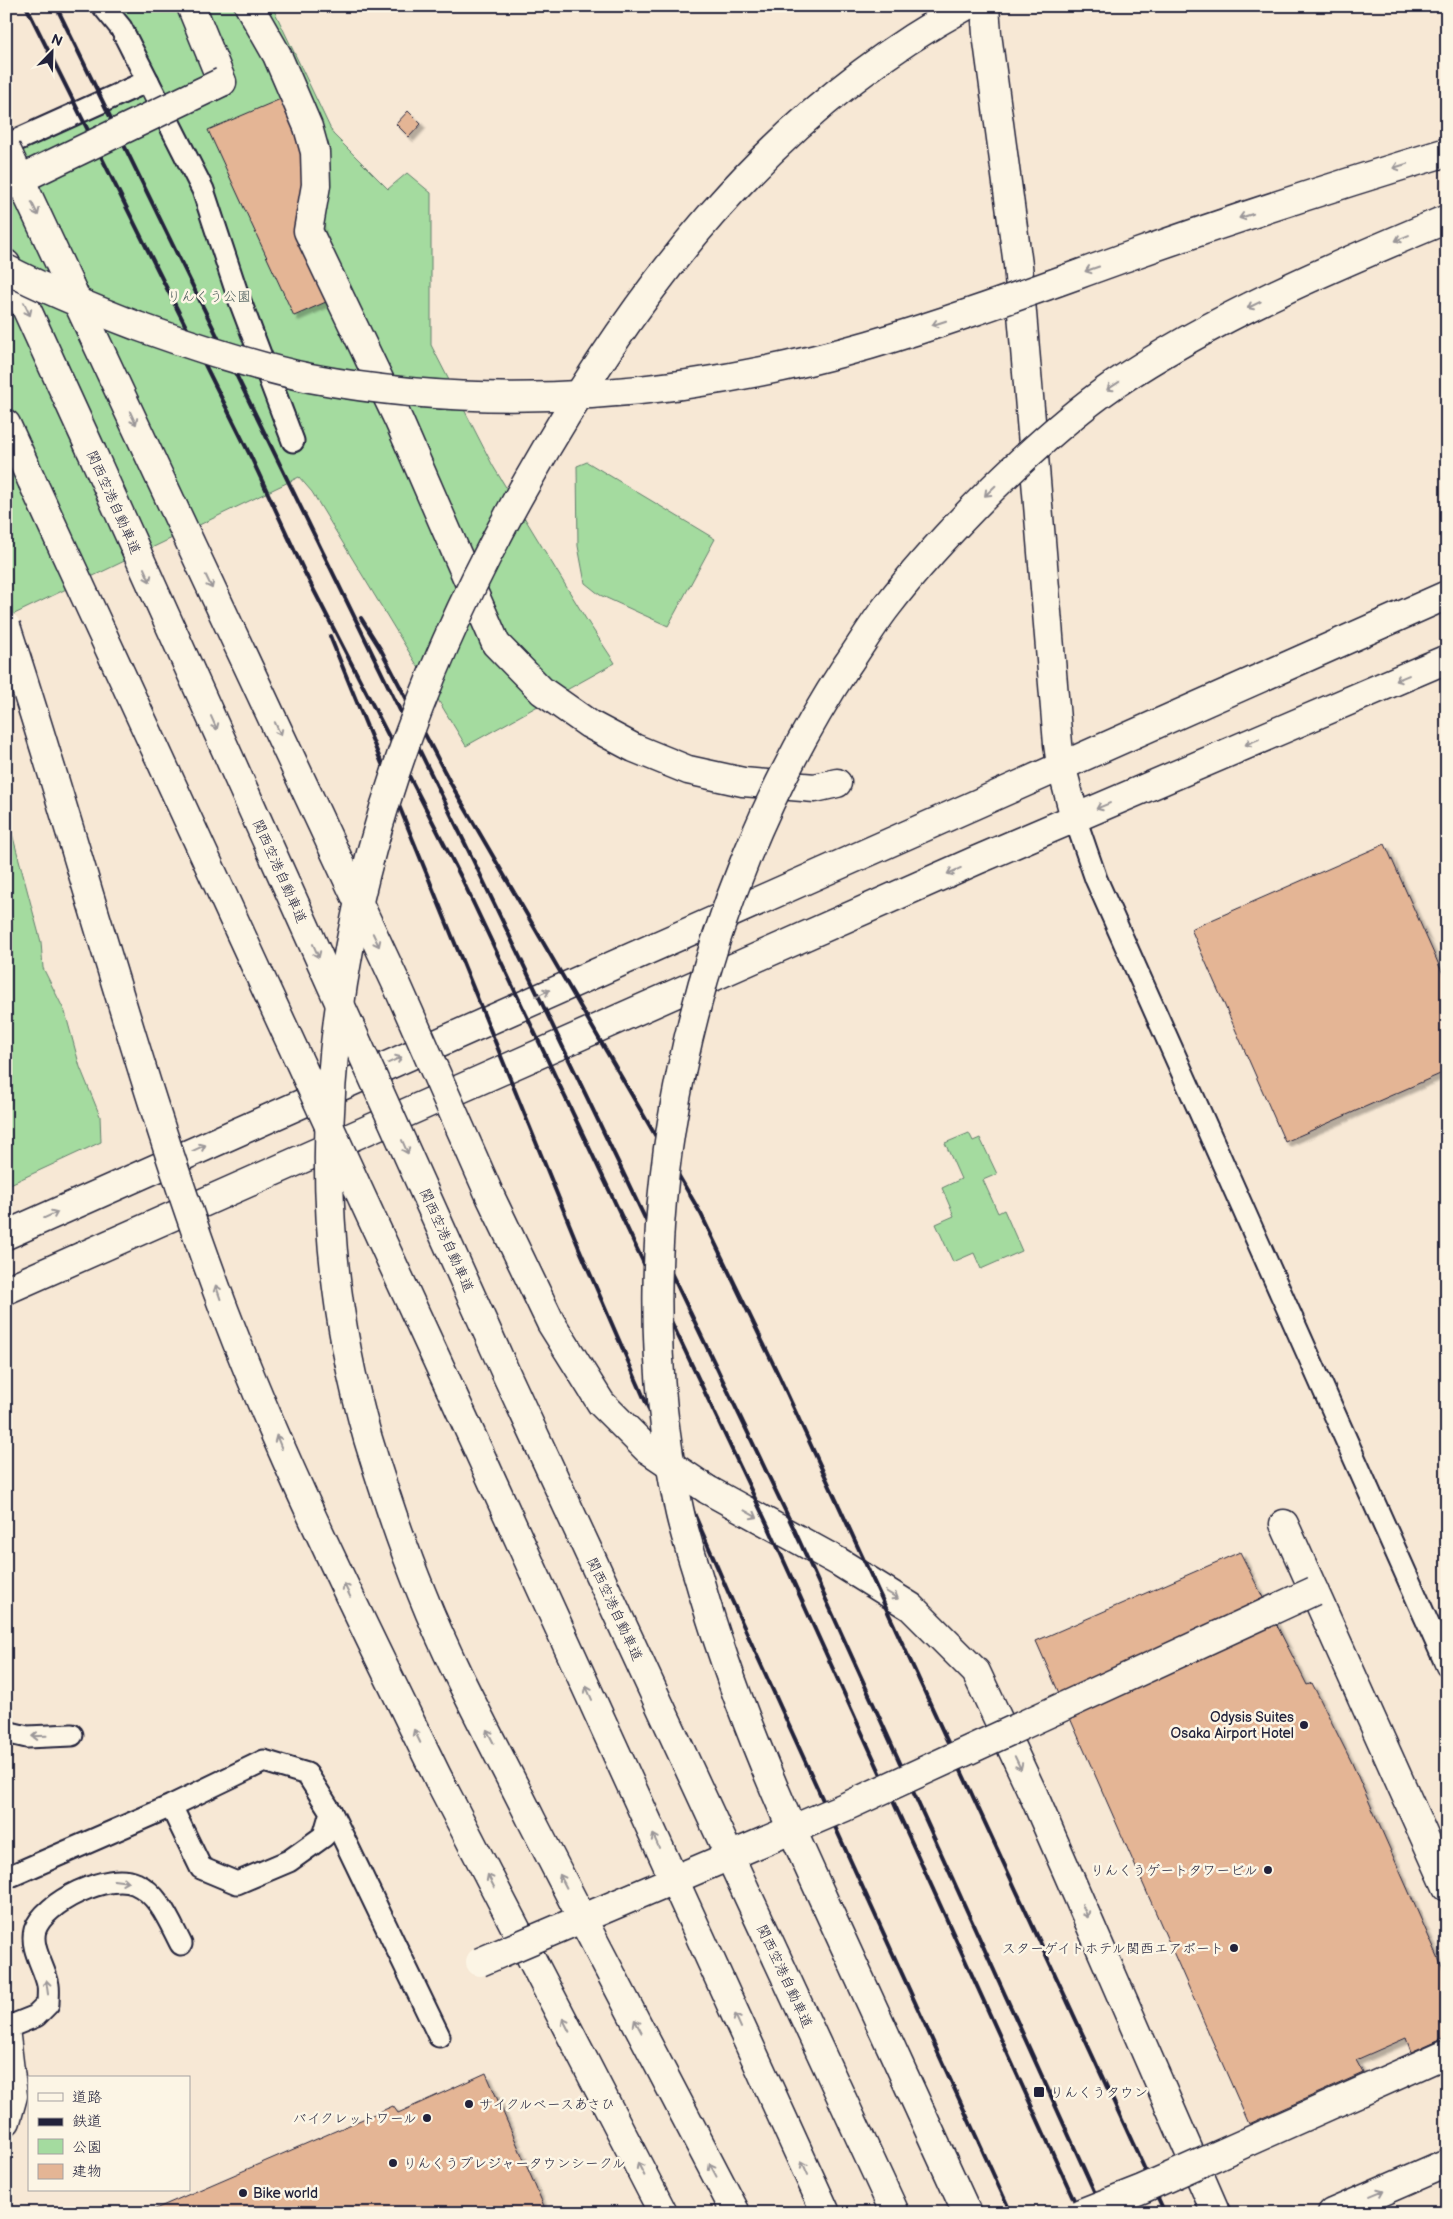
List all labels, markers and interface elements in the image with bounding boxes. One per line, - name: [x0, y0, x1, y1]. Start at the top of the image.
- north arrow: [28, 28, 78, 78]
- text: N: [49, 31, 65, 50]
- one-way arrow: [1392, 161, 1408, 171]
- one-way arrow: [31, 201, 40, 216]
- one-way arrow: [1238, 212, 1254, 222]
- one-way arrow: [1395, 233, 1410, 243]
- one-way arrow: [1085, 265, 1100, 274]
- park label: りんくう公園: [167, 288, 251, 305]
- one-way arrow: [22, 301, 32, 316]
- one-way arrow: [1247, 301, 1262, 310]
- one-way arrow: [931, 319, 947, 328]
- one-way arrow: [1107, 381, 1121, 391]
- one-way arrow: [129, 410, 139, 425]
- street label: 関西空港自動車道: [83, 448, 144, 557]
- one-way arrow: [984, 485, 996, 497]
- one-way arrow: [143, 567, 153, 582]
- one-way arrow: [205, 574, 215, 589]
- one-way arrow: [1395, 674, 1410, 684]
- one-way arrow: [209, 715, 219, 730]
- one-way arrow: [273, 721, 283, 736]
- one-way arrow: [1245, 738, 1260, 747]
- one-way arrow: [1096, 801, 1111, 811]
- street label: 関西空港自動車道: [249, 817, 310, 926]
- one-way arrow: [947, 866, 962, 876]
- one-way arrow: [372, 932, 381, 947]
- one-way arrow: [312, 943, 322, 958]
- one-way arrow: [535, 988, 550, 998]
- one-way arrow: [387, 1055, 402, 1064]
- one-way arrow: [400, 1139, 410, 1154]
- one-way arrow: [191, 1143, 206, 1153]
- street label: 関西空港自動車道: [416, 1186, 477, 1295]
- one-way arrow: [43, 1209, 58, 1219]
- one-way arrow: [213, 1285, 222, 1300]
- one-way arrow: [274, 1435, 283, 1451]
- one-way arrow: [743, 1509, 758, 1519]
- street label: 関西空港自動車道: [583, 1555, 646, 1664]
- one-way arrow: [342, 1583, 352, 1598]
- one-way arrow: [884, 1590, 898, 1600]
- one-way arrow: [583, 1686, 593, 1701]
- place label: Odysis Suites Osaka Airport Hotel: [1171, 1709, 1294, 1742]
- marker: Odysis Suites Osaka Airport Hotel: [1298, 1719, 1310, 1731]
- one-way arrow: [412, 1729, 422, 1744]
- one-way arrow: [485, 1729, 494, 1744]
- one-way arrow: [31, 1732, 47, 1741]
- one-way arrow: [1014, 1755, 1024, 1770]
- one-way arrow: [651, 1834, 660, 1849]
- place label: りんくうゲートタワービル: [1090, 1862, 1258, 1879]
- marker: りんくうゲートタワービル: [1262, 1864, 1274, 1876]
- one-way arrow: [486, 1874, 495, 1889]
- one-way arrow: [558, 1874, 567, 1889]
- one-way arrow: [112, 1877, 128, 1887]
- one-way arrow: [1080, 1903, 1090, 1918]
- street label: 関西空港自動車道: [753, 1922, 816, 2031]
- place label: スターゲイトホテル関西エアポート: [1002, 1940, 1224, 1957]
- marker: スターゲイトホテル関西エアポート: [1228, 1942, 1240, 1954]
- one-way arrow: [42, 1980, 52, 1996]
- one-way arrow: [733, 2013, 743, 2028]
- one-way arrow: [561, 2018, 571, 2033]
- one-way arrow: [633, 2018, 643, 2033]
- legend: [28, 2076, 190, 2192]
- place label: りんくうタウン: [1050, 2084, 1148, 2101]
- marker: りんくうタウン: [1032, 2085, 1046, 2099]
- text: 道路: [72, 2088, 102, 2107]
- place label: サイクルベースあさひ: [479, 2096, 615, 2113]
- marker: サイクルベースあさひ: [463, 2098, 475, 2110]
- place label: バイクレットワール: [292, 2110, 417, 2127]
- text: 鉄道: [72, 2112, 102, 2131]
- marker: バイクレットワール: [421, 2112, 433, 2124]
- text: 公園: [72, 2138, 102, 2157]
- place label: りんくうプレジャータウンシークル: [403, 2155, 626, 2172]
- marker: りんくうプレジャータウンシークル: [387, 2157, 399, 2169]
- one-way arrow: [800, 2161, 810, 2176]
- text: 建物: [72, 2162, 102, 2181]
- one-way arrow: [636, 2162, 646, 2177]
- one-way arrow: [708, 2162, 718, 2177]
- place label: Bike world: [253, 2185, 318, 2202]
- marker: Bike world: [237, 2187, 249, 2199]
- one-way arrow: [1369, 2188, 1384, 2198]

